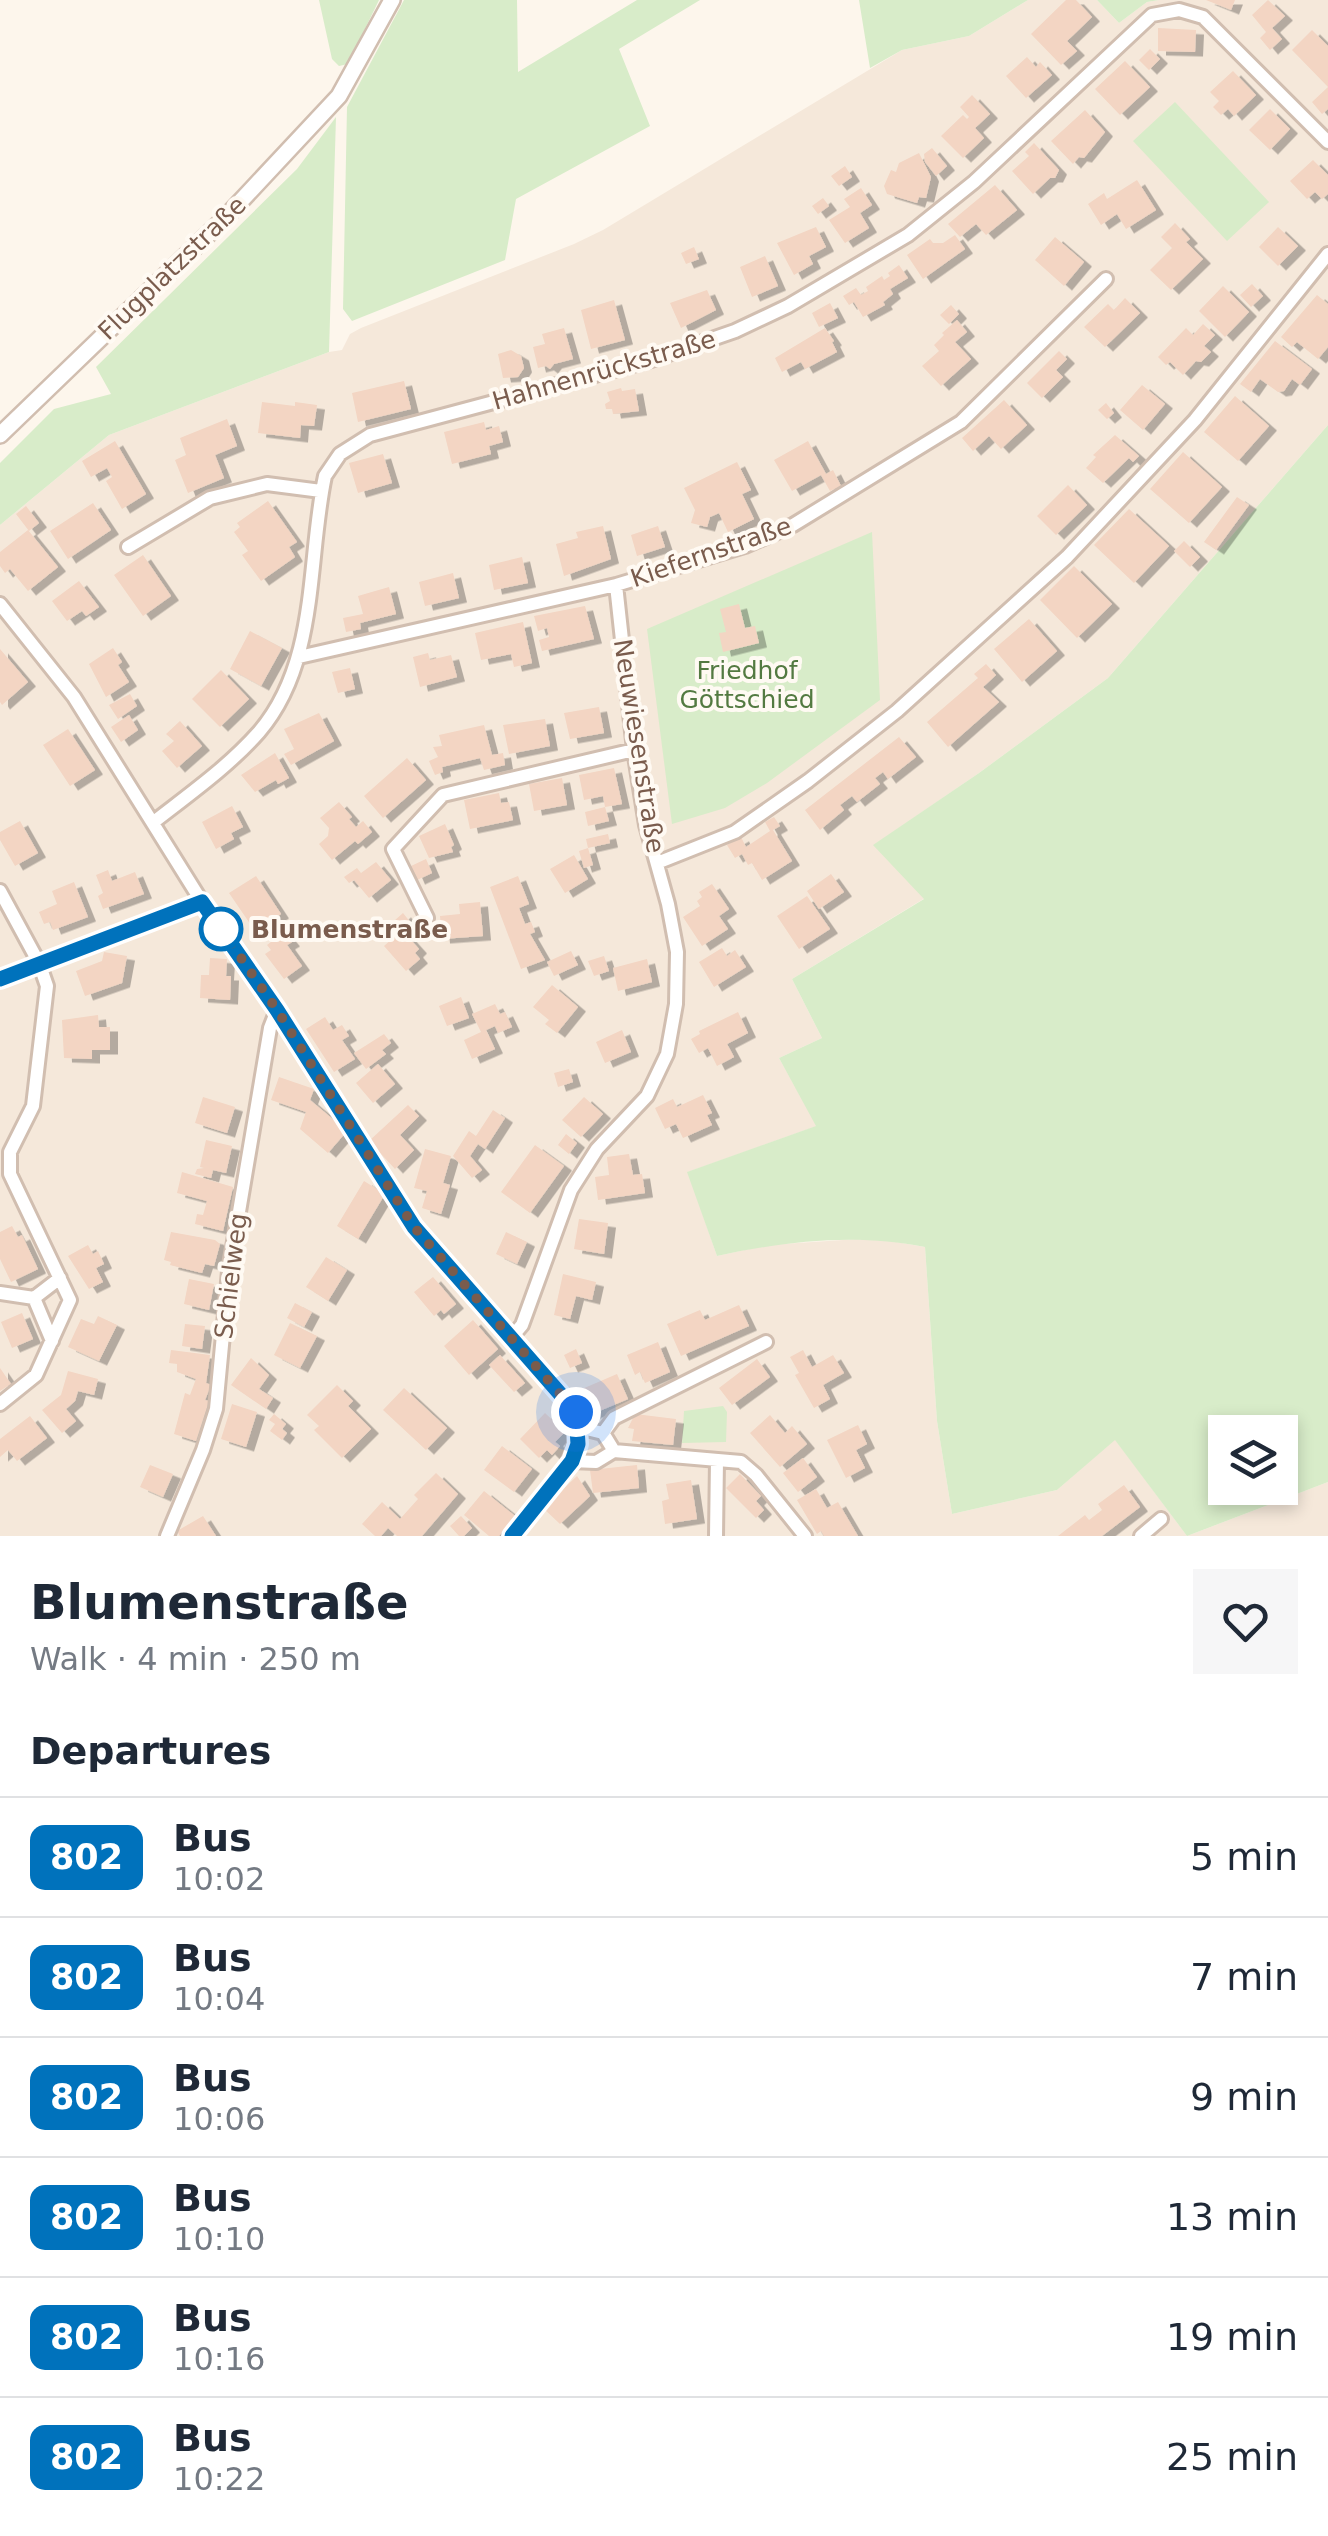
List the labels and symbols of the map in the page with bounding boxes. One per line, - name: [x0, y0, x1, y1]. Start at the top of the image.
- street label: Flugplatzstraße: [92, 190, 252, 346]
- street label: Hahnenrückstraße: [489, 324, 719, 416]
- street label: Kiefernstraße: [627, 511, 795, 593]
- street label: Neuwiesenstraße: [608, 637, 670, 855]
- park label: Friedhof Göttschied: [679, 656, 815, 714]
- marker: Blumenstraße: [200, 908, 242, 950]
- place label: Blumenstraße: [251, 915, 448, 944]
- street label: Schielweg: [209, 1211, 253, 1341]
- your location: [551, 1387, 601, 1437]

